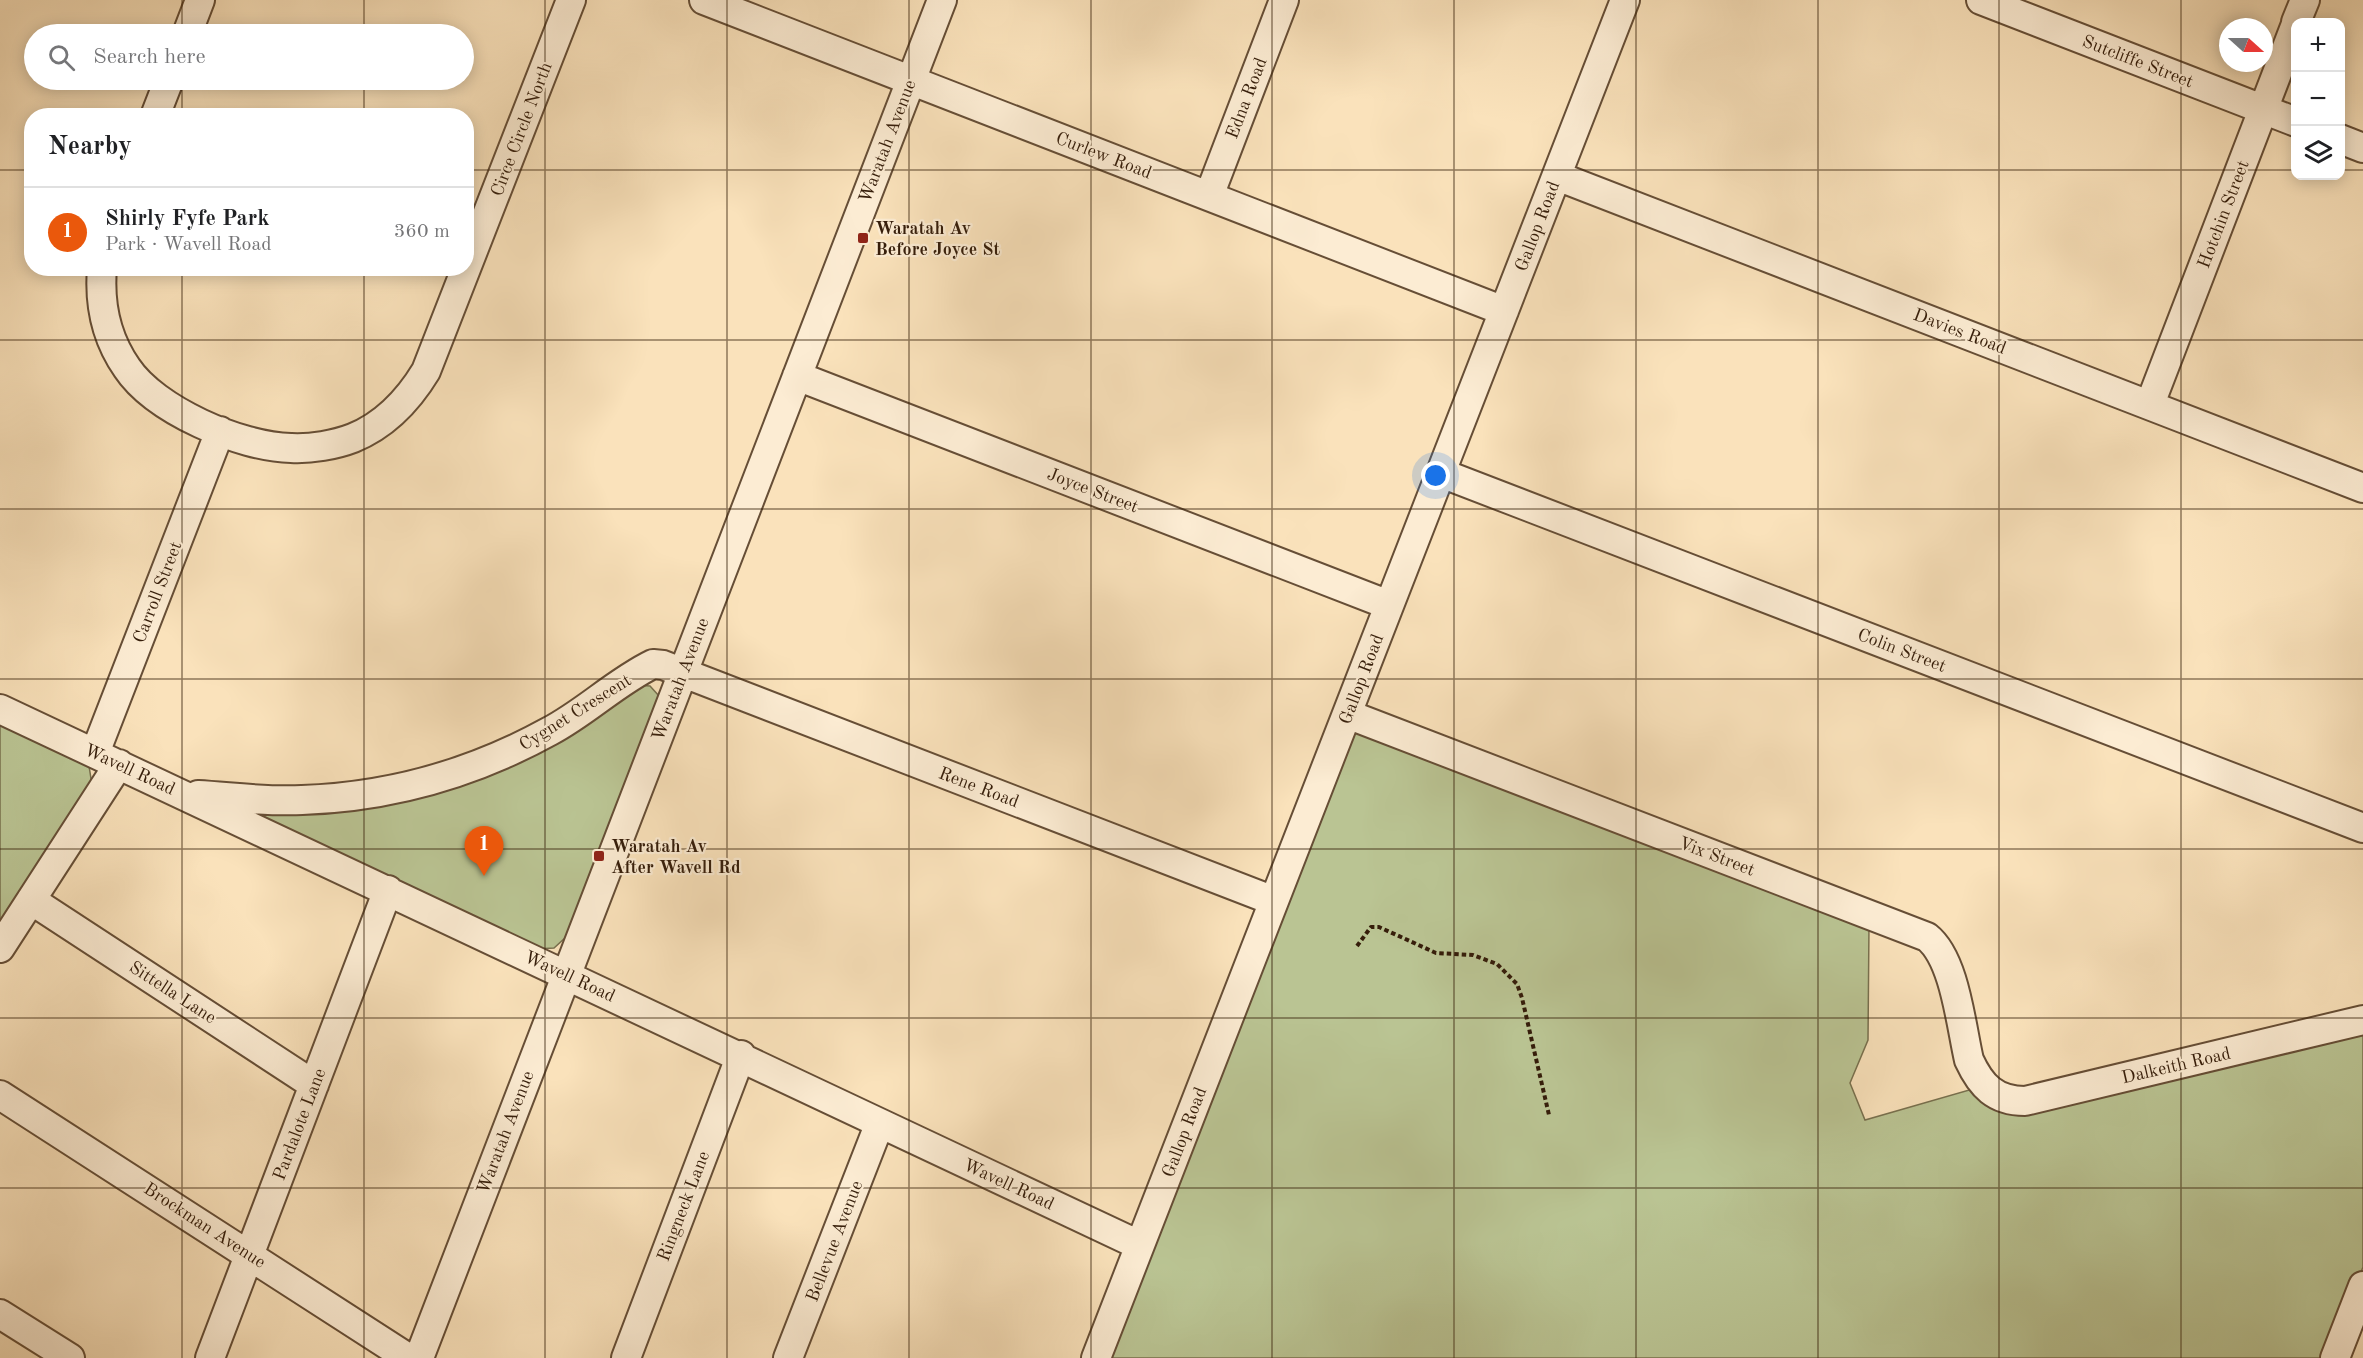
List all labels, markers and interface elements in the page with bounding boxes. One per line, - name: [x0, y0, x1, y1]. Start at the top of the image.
- north arrow: [2219, 18, 2273, 72]
- map controls: [2291, 18, 2345, 180]
- button: +: [2291, 18, 2345, 72]
- search box: [24, 24, 474, 90]
- street label: Sutcliffe Street: [2080, 32, 2196, 91]
- icon: search: [45, 41, 78, 74]
- text: Search here: [93, 46, 206, 68]
- street label: Edna Road: [1223, 55, 1271, 142]
- street label: Circe Circle North: [488, 60, 556, 199]
- button: −: [2291, 72, 2345, 126]
- street label: Waratah Avenue: [856, 77, 920, 205]
- button: layers: [2291, 126, 2345, 180]
- street label: Curlew Road: [1053, 129, 1154, 182]
- text: Nearby: [48, 134, 132, 160]
- street label: Hotchin Street: [2195, 158, 2253, 271]
- street label: Gallop Road: [1513, 179, 1563, 274]
- text: Shirly Fyfe Park: [105, 208, 270, 230]
- place label: Waratah Av Before Joyce St: [875, 220, 1000, 259]
- text: 1: [62, 222, 73, 242]
- text: 360 m: [394, 222, 450, 242]
- marker: Waratah Av Before Joyce St: [856, 231, 870, 245]
- text: Park · Wavell Road: [105, 235, 272, 255]
- street label: Davies Road: [1911, 306, 2009, 358]
- your location: [1421, 461, 1450, 490]
- street label: Joyce Street: [1045, 465, 1141, 517]
- street label: Carroll Street: [130, 539, 186, 646]
- street label: Waratah Avenue: [649, 615, 713, 743]
- street label: Colin Street: [1855, 626, 1948, 676]
- street label: Gallop Road: [1337, 632, 1387, 727]
- street label: Cygnet Crescent: [516, 671, 635, 754]
- street label: Wavell Road: [81, 741, 178, 799]
- street label: Rene Road: [936, 764, 1021, 811]
- pin: 1: [464, 826, 504, 876]
- street label: Vix Street: [1676, 834, 1757, 880]
- place label: Waratah Av After Wavell Rd: [611, 838, 741, 877]
- marker: Waratah Av After Wavell Rd: [592, 849, 606, 863]
- street label: Wavell Road: [521, 948, 618, 1006]
- street label: Sittella Lane: [126, 958, 219, 1027]
- street label: Dalkeith Road: [2120, 1045, 2233, 1087]
- street label: Pardalote Lane: [270, 1066, 330, 1183]
- street label: Waratah Avenue: [474, 1068, 538, 1196]
- street label: Gallop Road: [1160, 1085, 1210, 1180]
- street label: Ringneck Lane: [655, 1149, 713, 1264]
- street label: Wavell Road: [960, 1156, 1057, 1214]
- street label: Bellevue Avenue: [804, 1178, 866, 1304]
- street label: Brockman Avenue: [140, 1180, 269, 1272]

